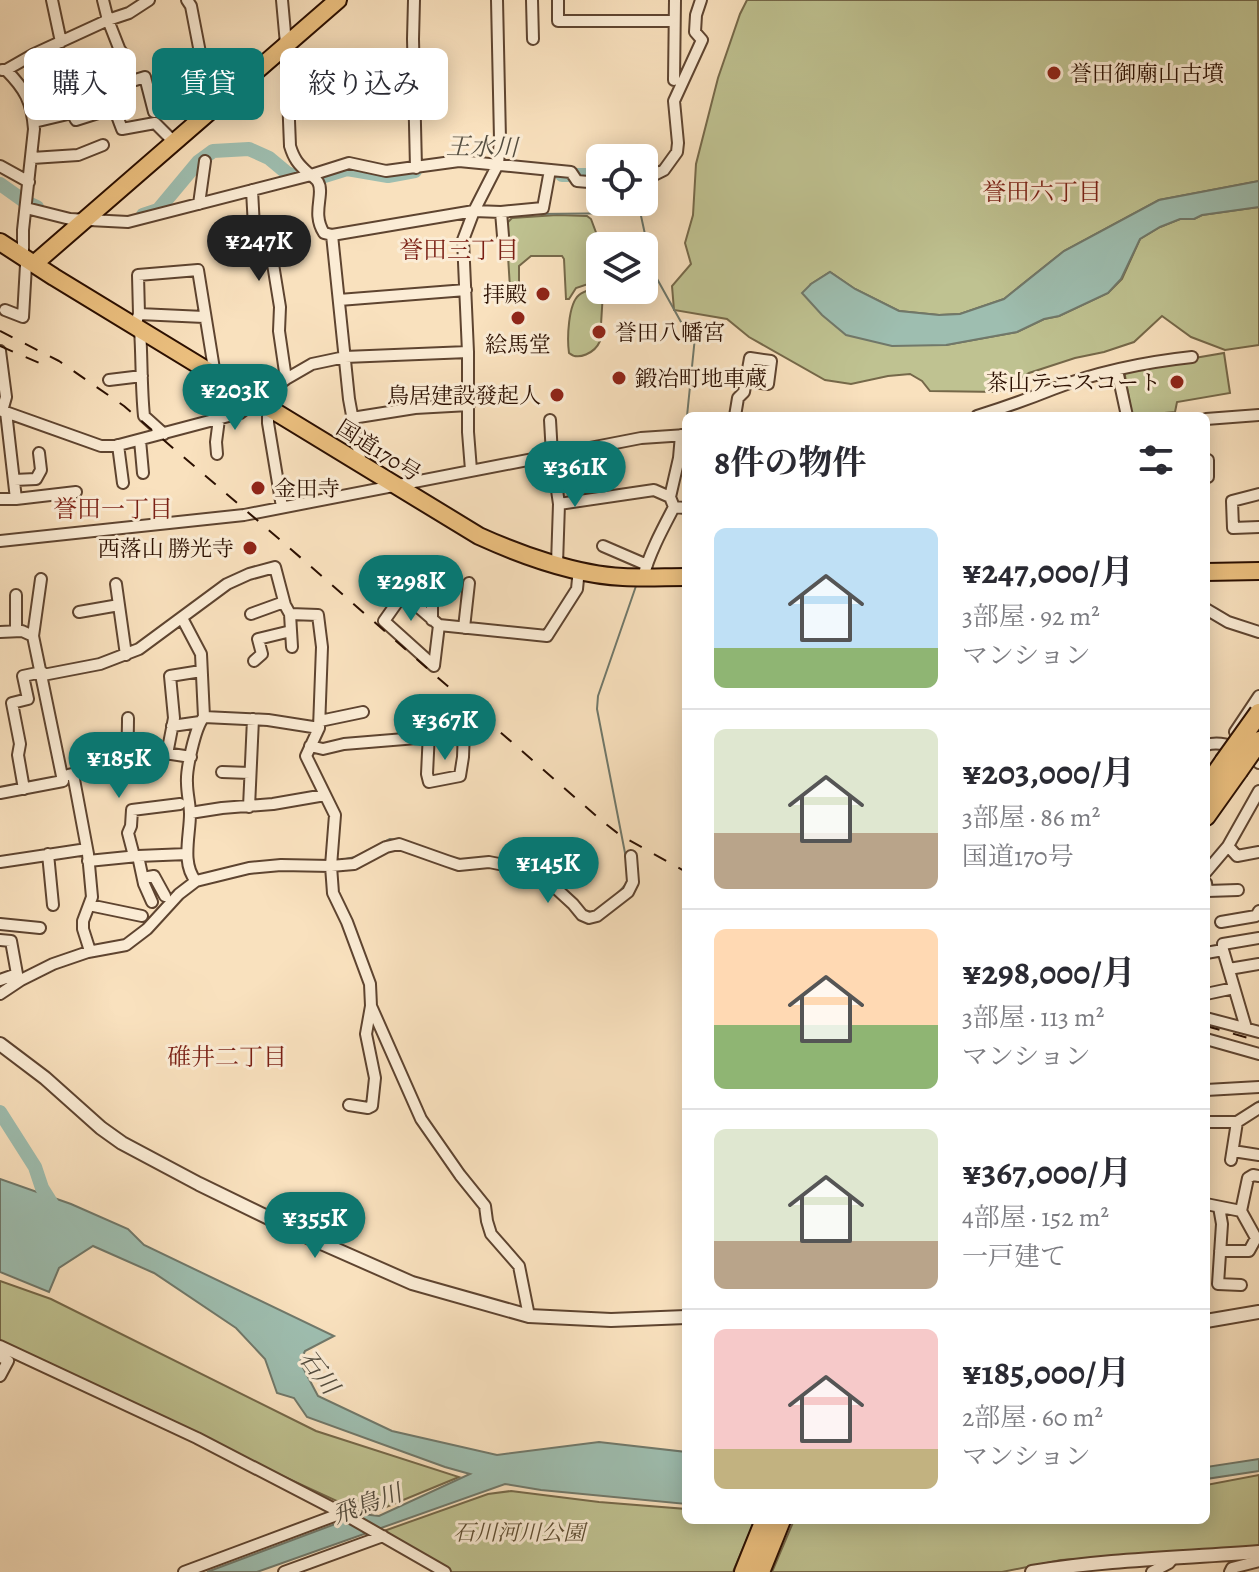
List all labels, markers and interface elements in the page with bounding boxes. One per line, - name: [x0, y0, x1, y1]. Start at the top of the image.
- chip: 購入: [24, 48, 136, 120]
- chip: 賃貸: [152, 48, 264, 120]
- chip: 絞り込み: [280, 48, 448, 120]
- place label: 誉田御廟山古墳: [1070, 59, 1224, 89]
- marker: 誉田御廟山古墳: [1045, 64, 1063, 82]
- water label: 王水川: [446, 130, 521, 164]
- map controls: [586, 144, 658, 304]
- button: locate: [586, 144, 658, 216]
- district label: 誉田六丁目: [982, 176, 1102, 208]
- pin: ¥247K: [203, 215, 315, 283]
- text: ¥247K: [225, 223, 293, 258]
- button: layers: [586, 232, 658, 304]
- district label: 誉田三丁目: [399, 234, 519, 266]
- place label: 拝殿: [483, 280, 527, 310]
- marker: 拝殿: [534, 285, 552, 303]
- marker: 絵馬堂: [509, 309, 527, 327]
- place label: 誉田八幡宮: [615, 318, 725, 348]
- marker: 誉田八幡宮: [590, 323, 608, 341]
- place label: 絵馬堂: [485, 330, 551, 360]
- pin: ¥203K: [179, 364, 291, 432]
- place label: 鍛冶町地車蔵: [635, 364, 767, 394]
- place label: 茶山テニスコート: [986, 368, 1161, 398]
- marker: 鍛冶町地車蔵: [610, 369, 628, 387]
- text: ¥203K: [201, 372, 269, 407]
- marker: 茶山テニスコート: [1168, 373, 1186, 391]
- place label: 鳥居建設發起人: [387, 381, 541, 411]
- marker: 鳥居建設發起人: [548, 386, 566, 404]
- street label: 国道170号: [330, 413, 426, 489]
- icon: filters: [1134, 438, 1178, 482]
- text: 8件の物件: [714, 439, 866, 486]
- pin: ¥361K: [519, 441, 631, 509]
- text: ¥361K: [543, 449, 607, 484]
- place label: 金田寺: [274, 474, 340, 504]
- marker: 金田寺: [249, 479, 267, 497]
- district label: 誉田一丁目: [53, 493, 173, 525]
- place label: 西落山 勝光寺: [98, 534, 234, 564]
- marker: 西落山 勝光寺: [241, 539, 259, 557]
- text: ¥247,000/月: [962, 548, 1134, 595]
- pin: ¥298K: [355, 555, 467, 623]
- icon: home: [778, 560, 874, 656]
- text: ¥298K: [376, 563, 446, 598]
- text: 3部屋 · 92 m²: [962, 599, 1100, 634]
- text: マンション: [962, 638, 1091, 673]
- pin: ¥367K: [389, 694, 501, 762]
- text: ¥367K: [412, 702, 478, 737]
- pin: ¥185K: [63, 732, 175, 800]
- text: ¥185K: [87, 740, 151, 775]
- text: ¥203,000/月: [962, 749, 1135, 796]
- icon: home: [778, 761, 874, 857]
- text: 3部屋 · 86 m²: [962, 800, 1100, 835]
- pin: ¥145K: [492, 837, 604, 905]
- text: 国道170号: [962, 839, 1074, 874]
- text: ¥145K: [516, 845, 580, 880]
- text: ¥298,000/月: [962, 949, 1136, 996]
- icon: home: [778, 961, 874, 1057]
- text: 3部屋 · 113 m²: [962, 1000, 1104, 1035]
- text: マンション: [962, 1039, 1091, 1074]
- district label: 碓井二丁目: [167, 1041, 287, 1073]
- text: ¥367,000/月: [962, 1149, 1132, 1196]
- icon: home: [778, 1161, 874, 1257]
- pin: ¥355K: [259, 1192, 371, 1260]
- text: ¥355K: [282, 1200, 348, 1235]
- text: 4部屋 · 152 m²: [962, 1200, 1109, 1235]
- text: 一戸建て: [962, 1239, 1066, 1274]
- water label: 石川: [292, 1343, 348, 1403]
- text: ¥185,000/月: [962, 1349, 1130, 1396]
- icon: home: [778, 1361, 874, 1457]
- text: 2部屋 · 60 m²: [962, 1400, 1103, 1435]
- text: マンション: [962, 1439, 1091, 1474]
- water label: 飛鳥川: [328, 1476, 409, 1531]
- park label: 石川河川公園: [453, 1518, 588, 1548]

